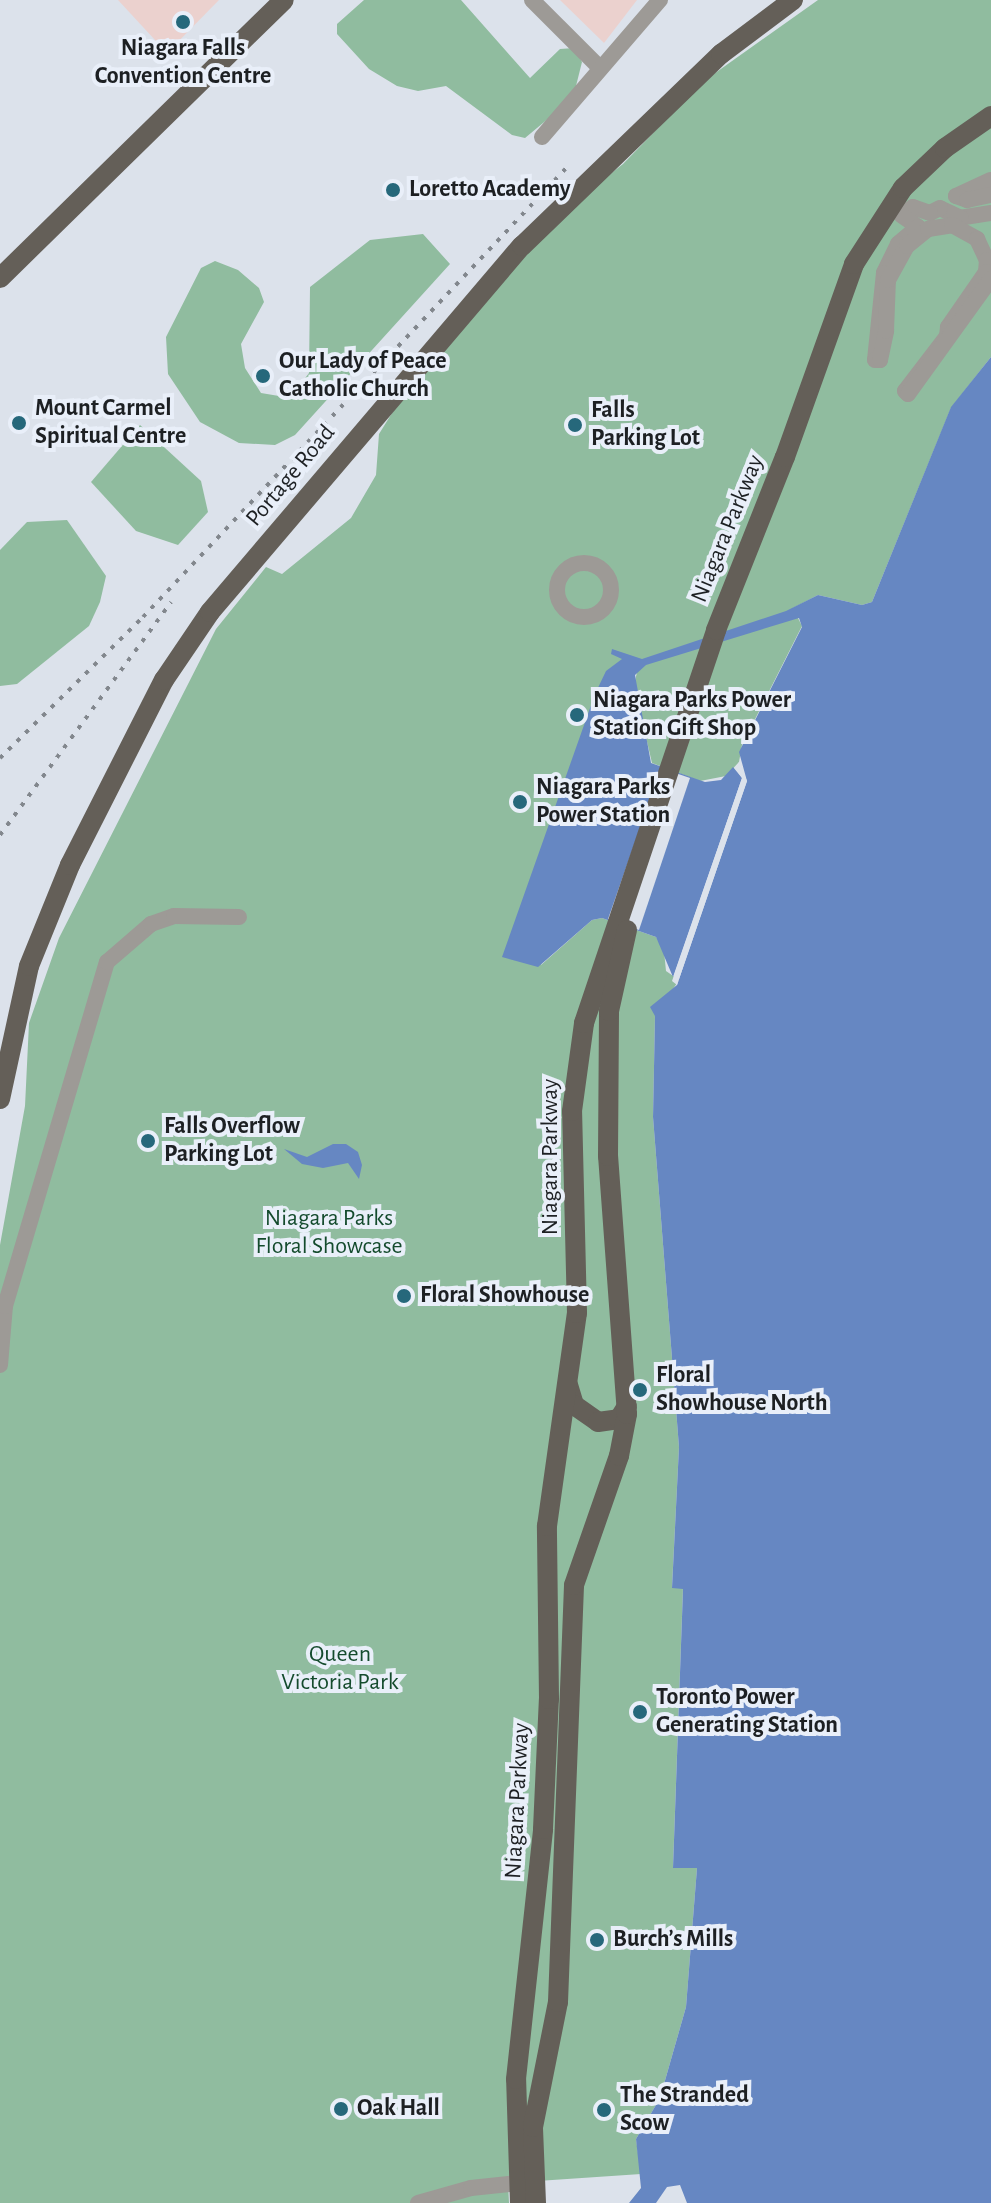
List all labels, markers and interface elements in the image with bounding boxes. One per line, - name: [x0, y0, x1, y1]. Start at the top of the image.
- marker: Niagara Falls Convention Centre: [174, 13, 192, 31]
- place label: Niagara Falls Convention Centre: [95, 35, 271, 91]
- place label: Loretto Academy: [409, 176, 570, 204]
- marker: Loretto Academy: [384, 181, 402, 199]
- place label: Our Lady of Peace Catholic Church: [279, 348, 447, 404]
- marker: Our Lady of Peace Catholic Church: [254, 367, 272, 385]
- place label: Mount Carmel Spiritual Centre: [35, 395, 186, 451]
- place label: Falls Parking Lot: [591, 397, 700, 453]
- marker: Mount Carmel Spiritual Centre: [10, 414, 28, 432]
- marker: Falls Parking Lot: [566, 416, 584, 434]
- street label: Portage Road: [240, 419, 342, 533]
- street label: Niagara Parkway: [685, 451, 771, 607]
- place label: Niagara Parks Power Station Gift Shop: [593, 687, 791, 743]
- marker: Niagara Parks Power Station Gift Shop: [568, 706, 586, 724]
- place label: Niagara Parks Power Station: [536, 774, 670, 830]
- marker: Niagara Parks Power Station: [511, 793, 529, 811]
- street label: Niagara Parkway: [537, 1079, 565, 1235]
- place label: Falls Overflow Parking Lot: [164, 1113, 300, 1169]
- marker: Falls Overflow Parking Lot: [139, 1132, 157, 1150]
- park label: Niagara Parks Floral Showcase: [255, 1205, 403, 1261]
- place label: Floral Showhouse: [420, 1282, 589, 1310]
- marker: Floral Showhouse: [395, 1287, 413, 1305]
- place label: Floral Showhouse North: [656, 1362, 828, 1418]
- marker: Floral Showhouse North: [631, 1381, 649, 1399]
- park label: Queen Victoria Park: [281, 1641, 399, 1697]
- place label: Toronto Power Generating Station: [656, 1684, 838, 1740]
- marker: Toronto Power Generating Station: [631, 1703, 649, 1721]
- street label: Niagara Parkway: [500, 1722, 536, 1880]
- place label: Burch’s Mills: [613, 1926, 733, 1954]
- marker: Burch’s Mills: [588, 1931, 606, 1949]
- place label: The Stranded Scow: [620, 2082, 749, 2138]
- place label: Oak Hall: [357, 2095, 440, 2123]
- marker: Oak Hall: [332, 2100, 350, 2118]
- marker: The Stranded Scow: [595, 2101, 613, 2119]

